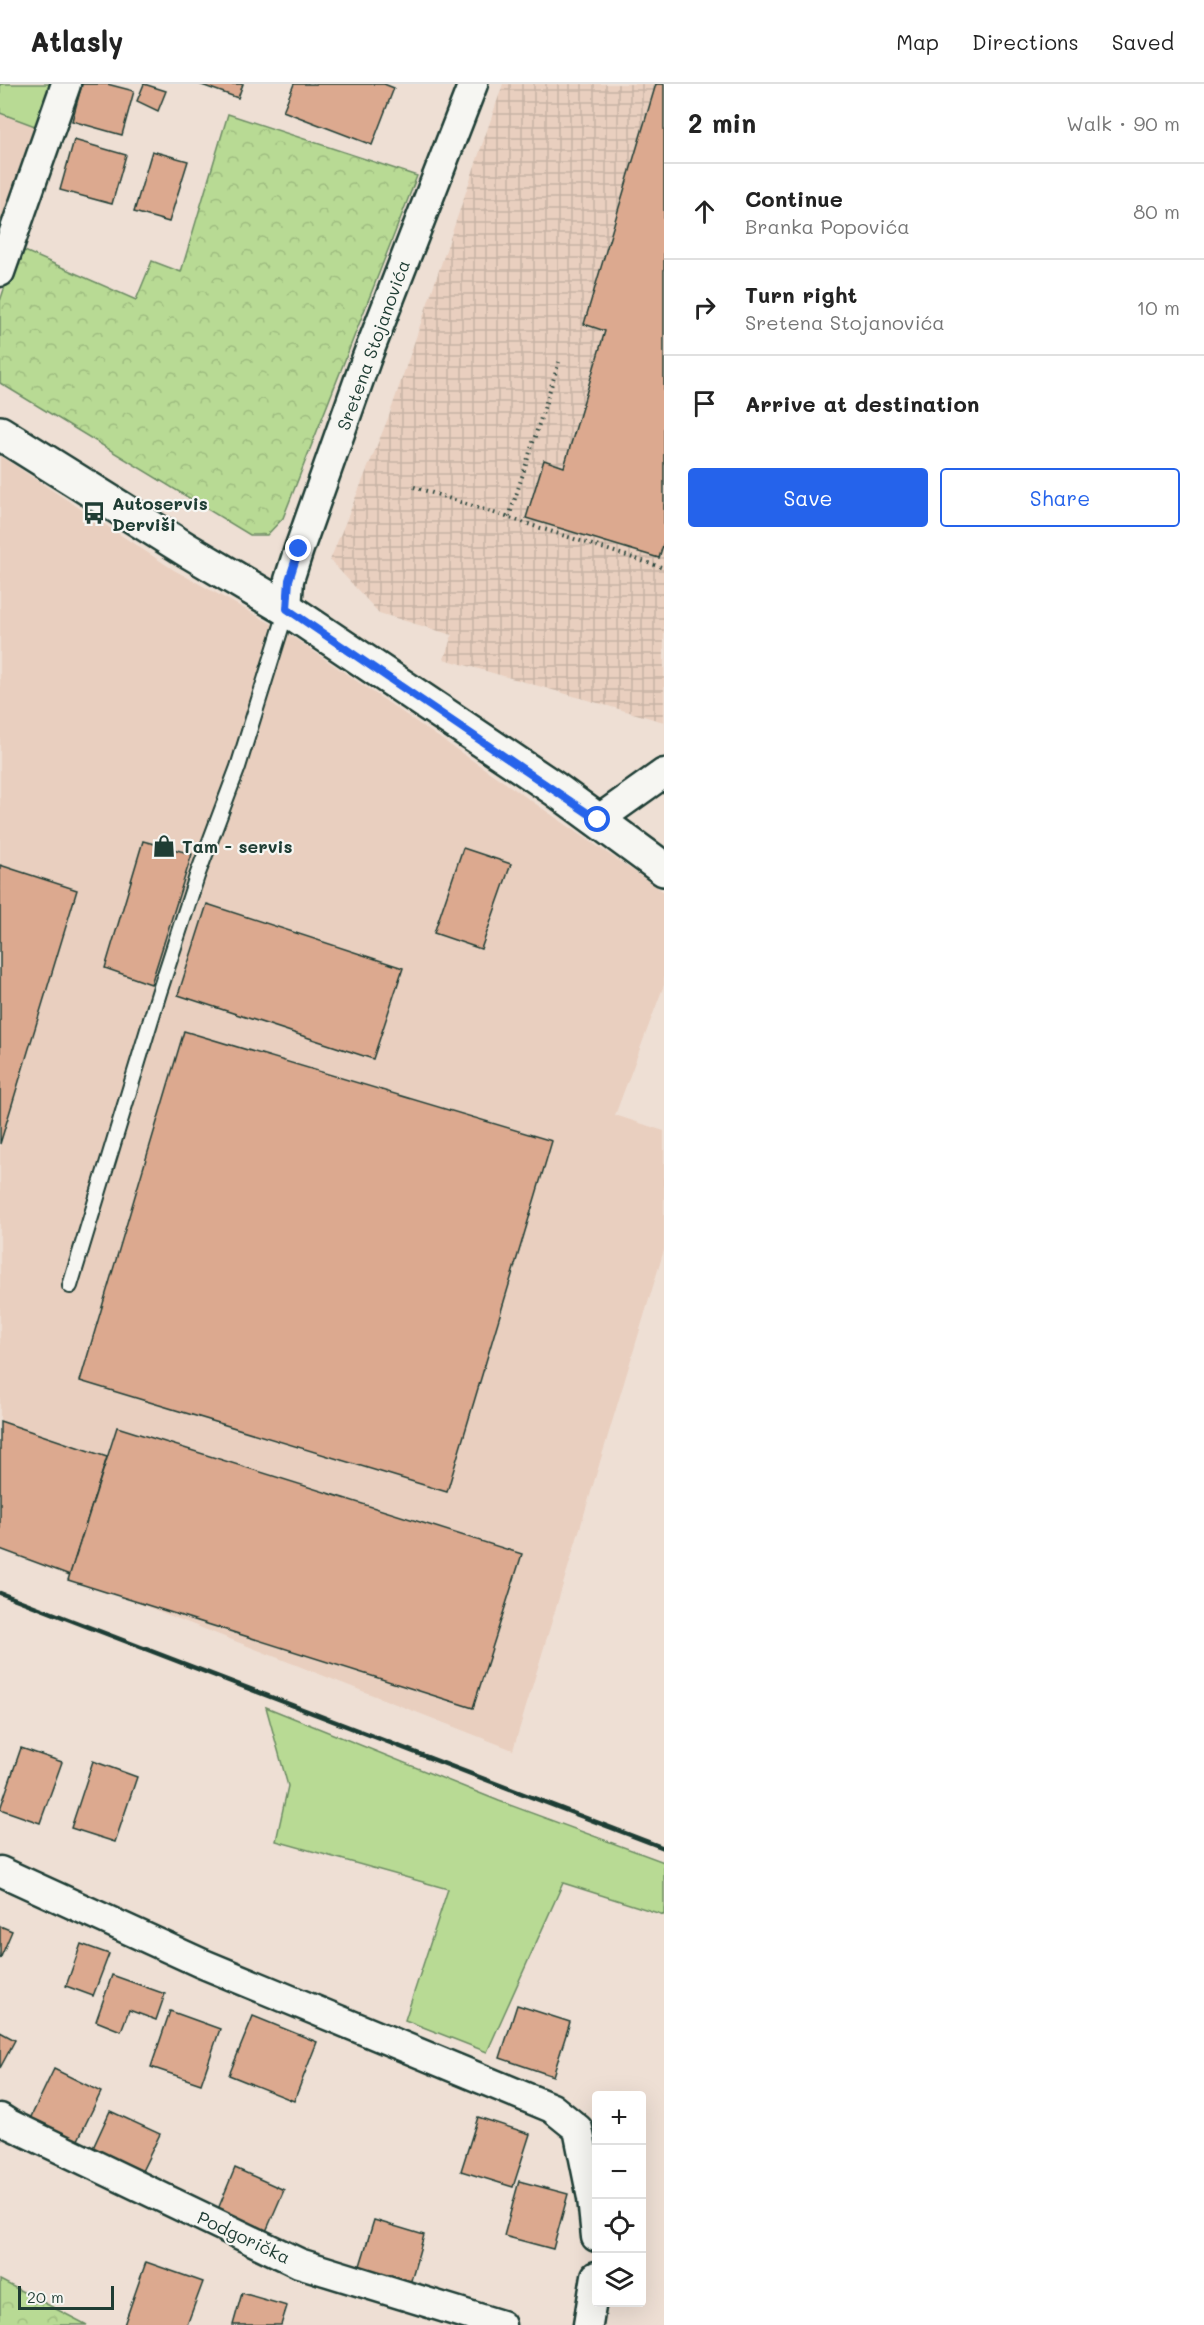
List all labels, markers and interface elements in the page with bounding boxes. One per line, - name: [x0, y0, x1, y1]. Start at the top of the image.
- text: Atlasly: [30, 23, 124, 59]
- text: Map: [896, 28, 939, 55]
- text: Directions: [972, 28, 1079, 55]
- text: Saved: [1112, 28, 1174, 55]
- text: 2 min: [688, 106, 756, 140]
- text: Walk · 90 m: [1066, 110, 1180, 136]
- text: Continue: [745, 184, 843, 213]
- icon: ahead: [688, 195, 721, 228]
- text: 80 m: [1133, 198, 1180, 224]
- text: Branka Popovića: [745, 213, 910, 239]
- street label: Sretena Stojanovića: [331, 256, 415, 434]
- text: Turn right: [745, 280, 857, 309]
- icon: right: [688, 291, 721, 324]
- text: 10 m: [1136, 294, 1180, 320]
- text: Sretena Stojanovića: [745, 309, 945, 335]
- icon: arrive: [688, 387, 721, 420]
- text: Arrive at destination: [745, 389, 980, 418]
- button: Save: [688, 468, 928, 527]
- button: Share: [940, 468, 1180, 527]
- place label: Autoservis Derviši: [112, 491, 208, 536]
- bus stop icon: Autoservis Derviši: [81, 500, 107, 526]
- route end: [285, 535, 311, 561]
- route start: [584, 806, 610, 832]
- shop icon: Tam - servis: [151, 833, 177, 859]
- place label: Tam - servis: [182, 834, 293, 858]
- map controls: [592, 2091, 646, 2307]
- button: +: [592, 2091, 646, 2145]
- button: −: [592, 2145, 646, 2199]
- button: locate: [592, 2199, 646, 2253]
- street label: Podgorička: [194, 2205, 294, 2269]
- button: layers: [592, 2253, 646, 2307]
- scale bar: [18, 2283, 114, 2310]
- text: 20 m: [27, 2286, 64, 2307]

